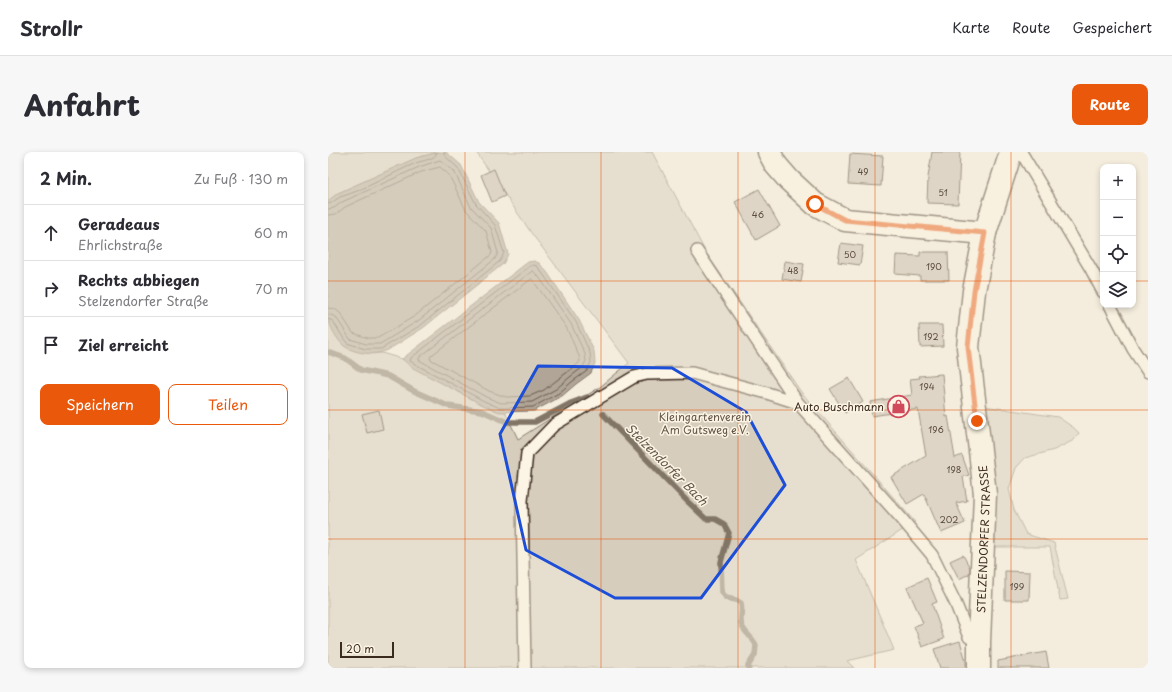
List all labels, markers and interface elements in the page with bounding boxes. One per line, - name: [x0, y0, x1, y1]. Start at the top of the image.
- text: Strollr: [20, 14, 83, 42]
- text: Karte: [952, 17, 990, 38]
- text: Route: [1012, 17, 1050, 38]
- text: Gespeichert: [1072, 17, 1152, 38]
- text: Anfahrt: [24, 83, 140, 126]
- button: Route: [1072, 84, 1148, 125]
- house number: 49: [857, 164, 869, 178]
- map controls: [1100, 164, 1136, 308]
- button: +: [1100, 164, 1136, 200]
- text: 2 Min.: [40, 165, 92, 191]
- text: Zu Fuß · 130 m: [194, 169, 288, 188]
- house number: 51: [938, 185, 948, 199]
- route start: [806, 195, 824, 213]
- button: −: [1100, 200, 1136, 236]
- house number: 46: [752, 207, 764, 221]
- text: Geradeaus: [78, 212, 160, 235]
- icon: ahead: [40, 222, 62, 244]
- text: 60 m: [254, 223, 288, 242]
- text: Ehrlichstraße: [78, 235, 163, 254]
- button: locate: [1100, 236, 1136, 272]
- house number: 50: [844, 247, 857, 261]
- house number: 190: [926, 259, 942, 273]
- house number: 48: [787, 263, 799, 277]
- text: Rechts abbiegen: [78, 268, 199, 291]
- button: layers: [1100, 272, 1136, 308]
- icon: right: [40, 278, 62, 300]
- text: 70 m: [255, 279, 288, 298]
- text: Stelzendorfer Straße: [78, 291, 208, 310]
- house number: 192: [923, 329, 939, 343]
- text: Ziel erreicht: [78, 333, 169, 356]
- icon: arrive: [40, 334, 62, 356]
- house number: 194: [919, 379, 935, 393]
- button: Speichern: [40, 384, 160, 425]
- button: Teilen: [168, 384, 288, 425]
- shop icon: Auto Buschmann: [886, 393, 912, 419]
- place label: Auto Buschmann: [794, 398, 884, 415]
- park label: Kleingartenverein Am Gutsweg e.V.: [659, 408, 751, 438]
- route end: [968, 412, 986, 430]
- water label: Stelzendorfer Bach: [622, 419, 713, 510]
- house number: 196: [928, 422, 944, 436]
- house number: 198: [947, 462, 961, 476]
- street label: STELZENDORFER STRASSE: [972, 464, 993, 614]
- house number: 202: [940, 512, 958, 526]
- house number: 199: [1010, 579, 1025, 593]
- scale bar: [340, 640, 394, 659]
- text: 20 m: [346, 640, 374, 657]

